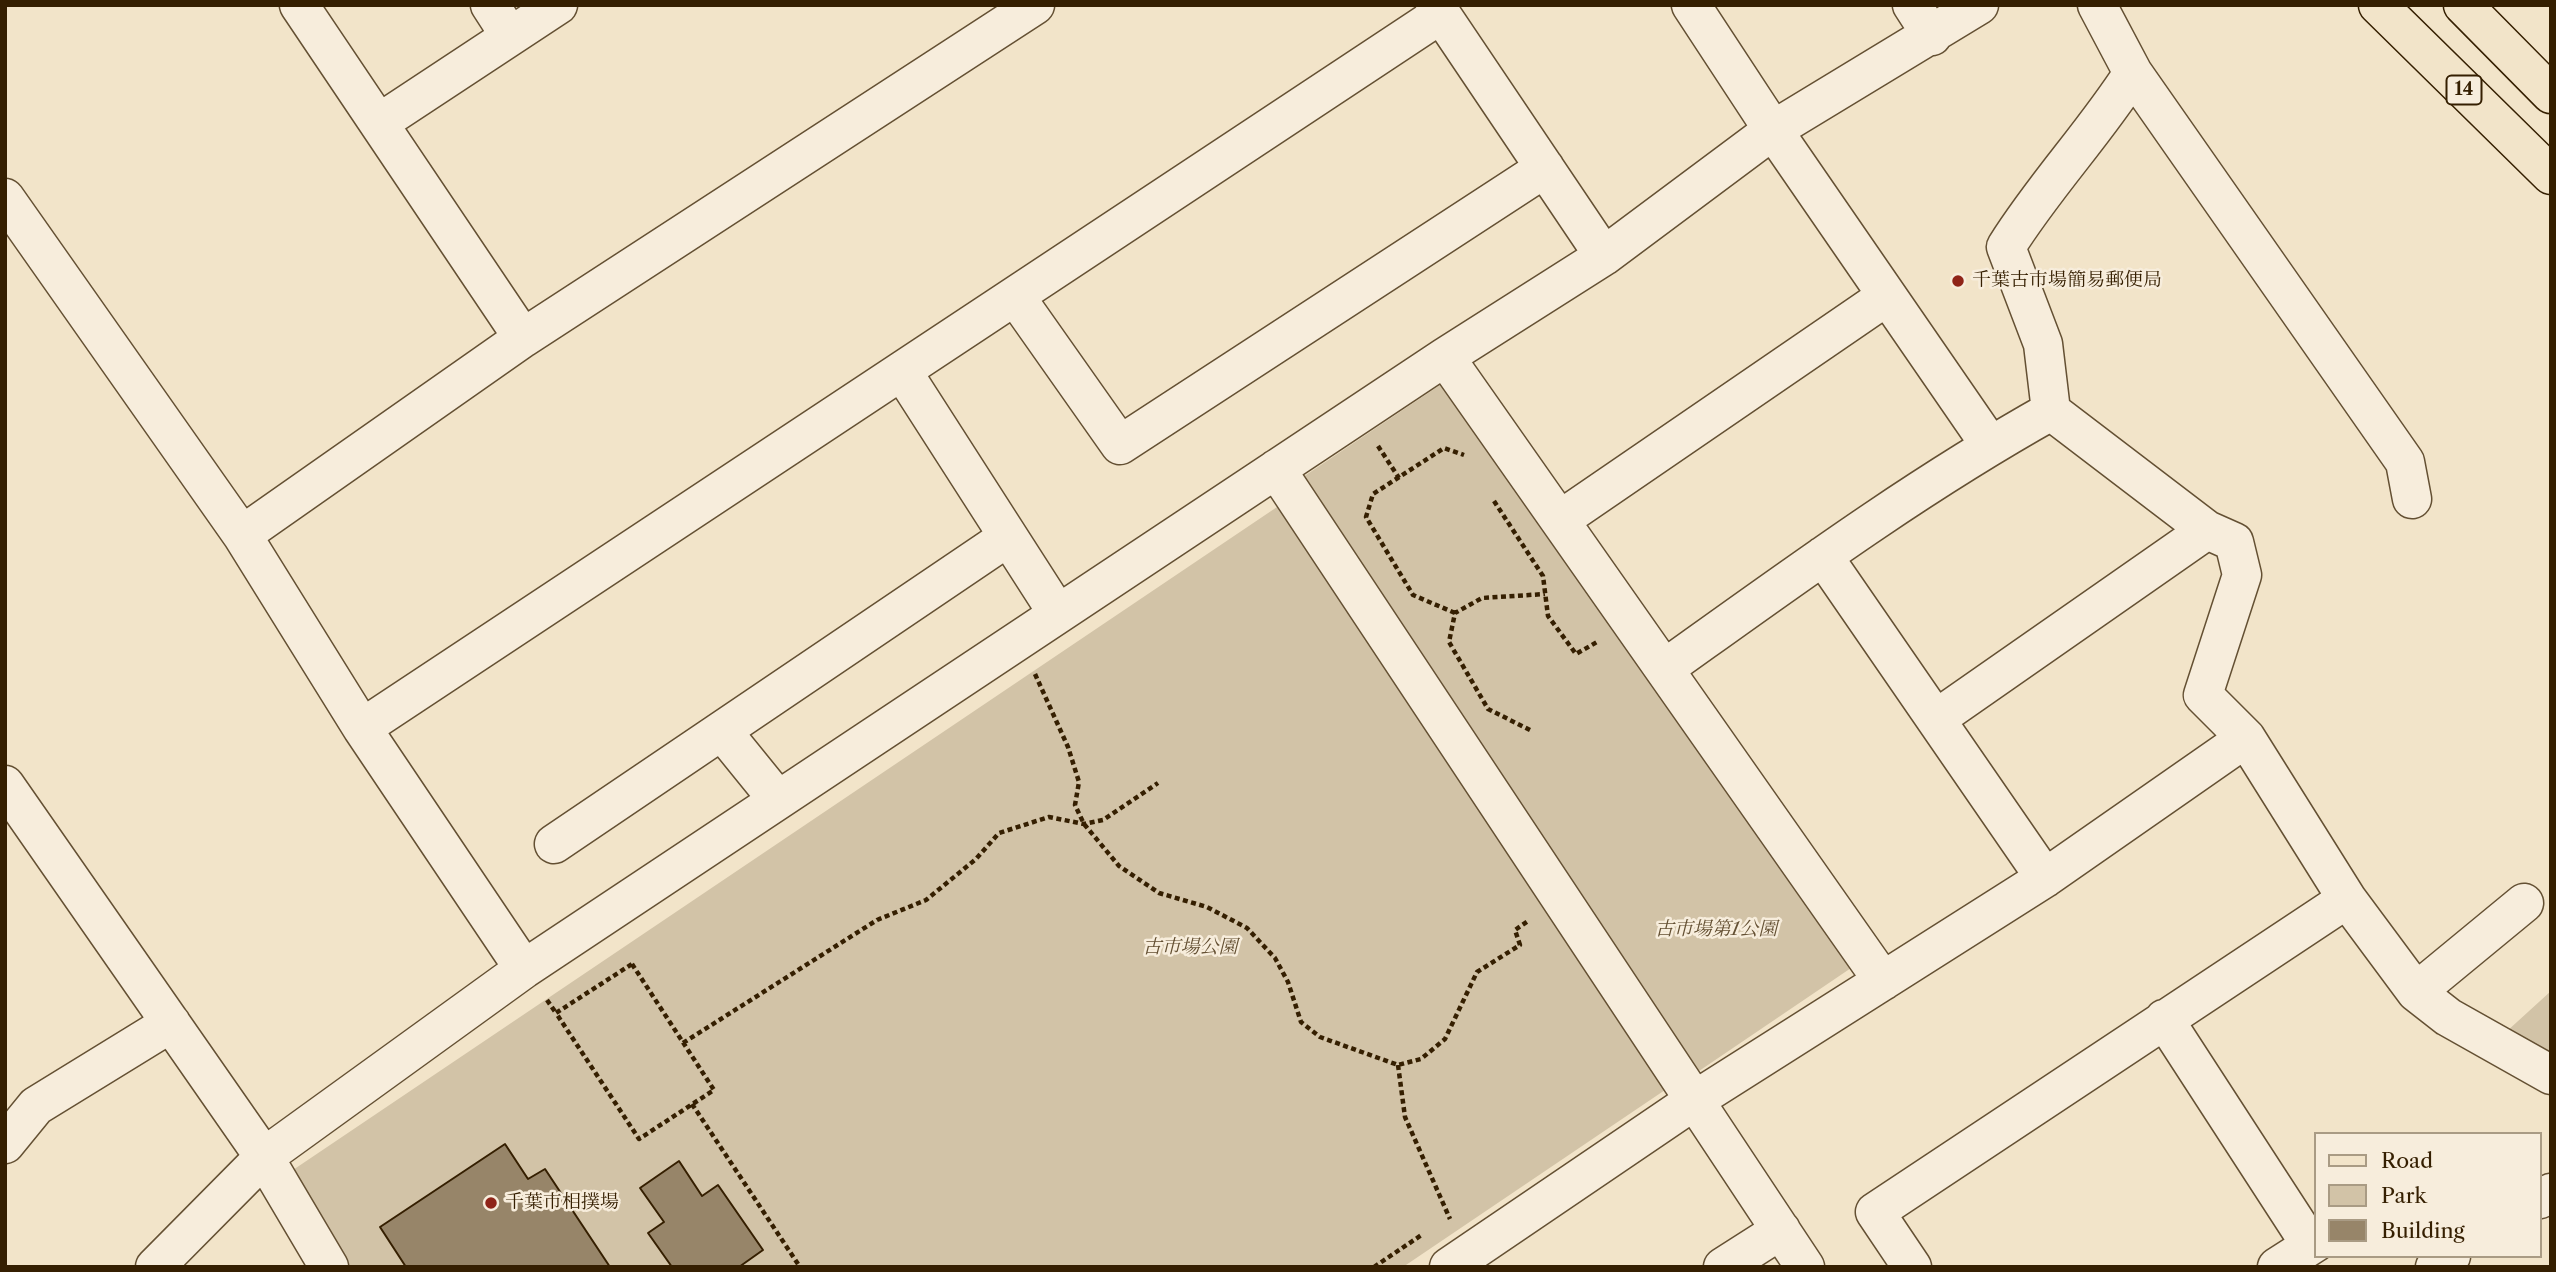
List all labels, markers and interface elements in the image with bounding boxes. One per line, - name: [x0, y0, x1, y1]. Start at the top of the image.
- road number: 14: [2446, 76, 2482, 104]
- place label: 千葉古市場簡易郵便局: [1972, 270, 2162, 292]
- marker: 千葉古市場簡易郵便局: [1950, 273, 1966, 289]
- park label: 古市場第1公園: [1655, 919, 1777, 941]
- park label: 古市場公園: [1143, 937, 1237, 959]
- legend: [2314, 1132, 2542, 1258]
- text: Road: [2381, 1148, 2433, 1173]
- text: Park: [2381, 1183, 2427, 1208]
- place label: 千葉市相撲場: [505, 1192, 619, 1214]
- marker: 千葉市相撲場: [483, 1195, 499, 1211]
- text: Building: [2381, 1218, 2465, 1243]

